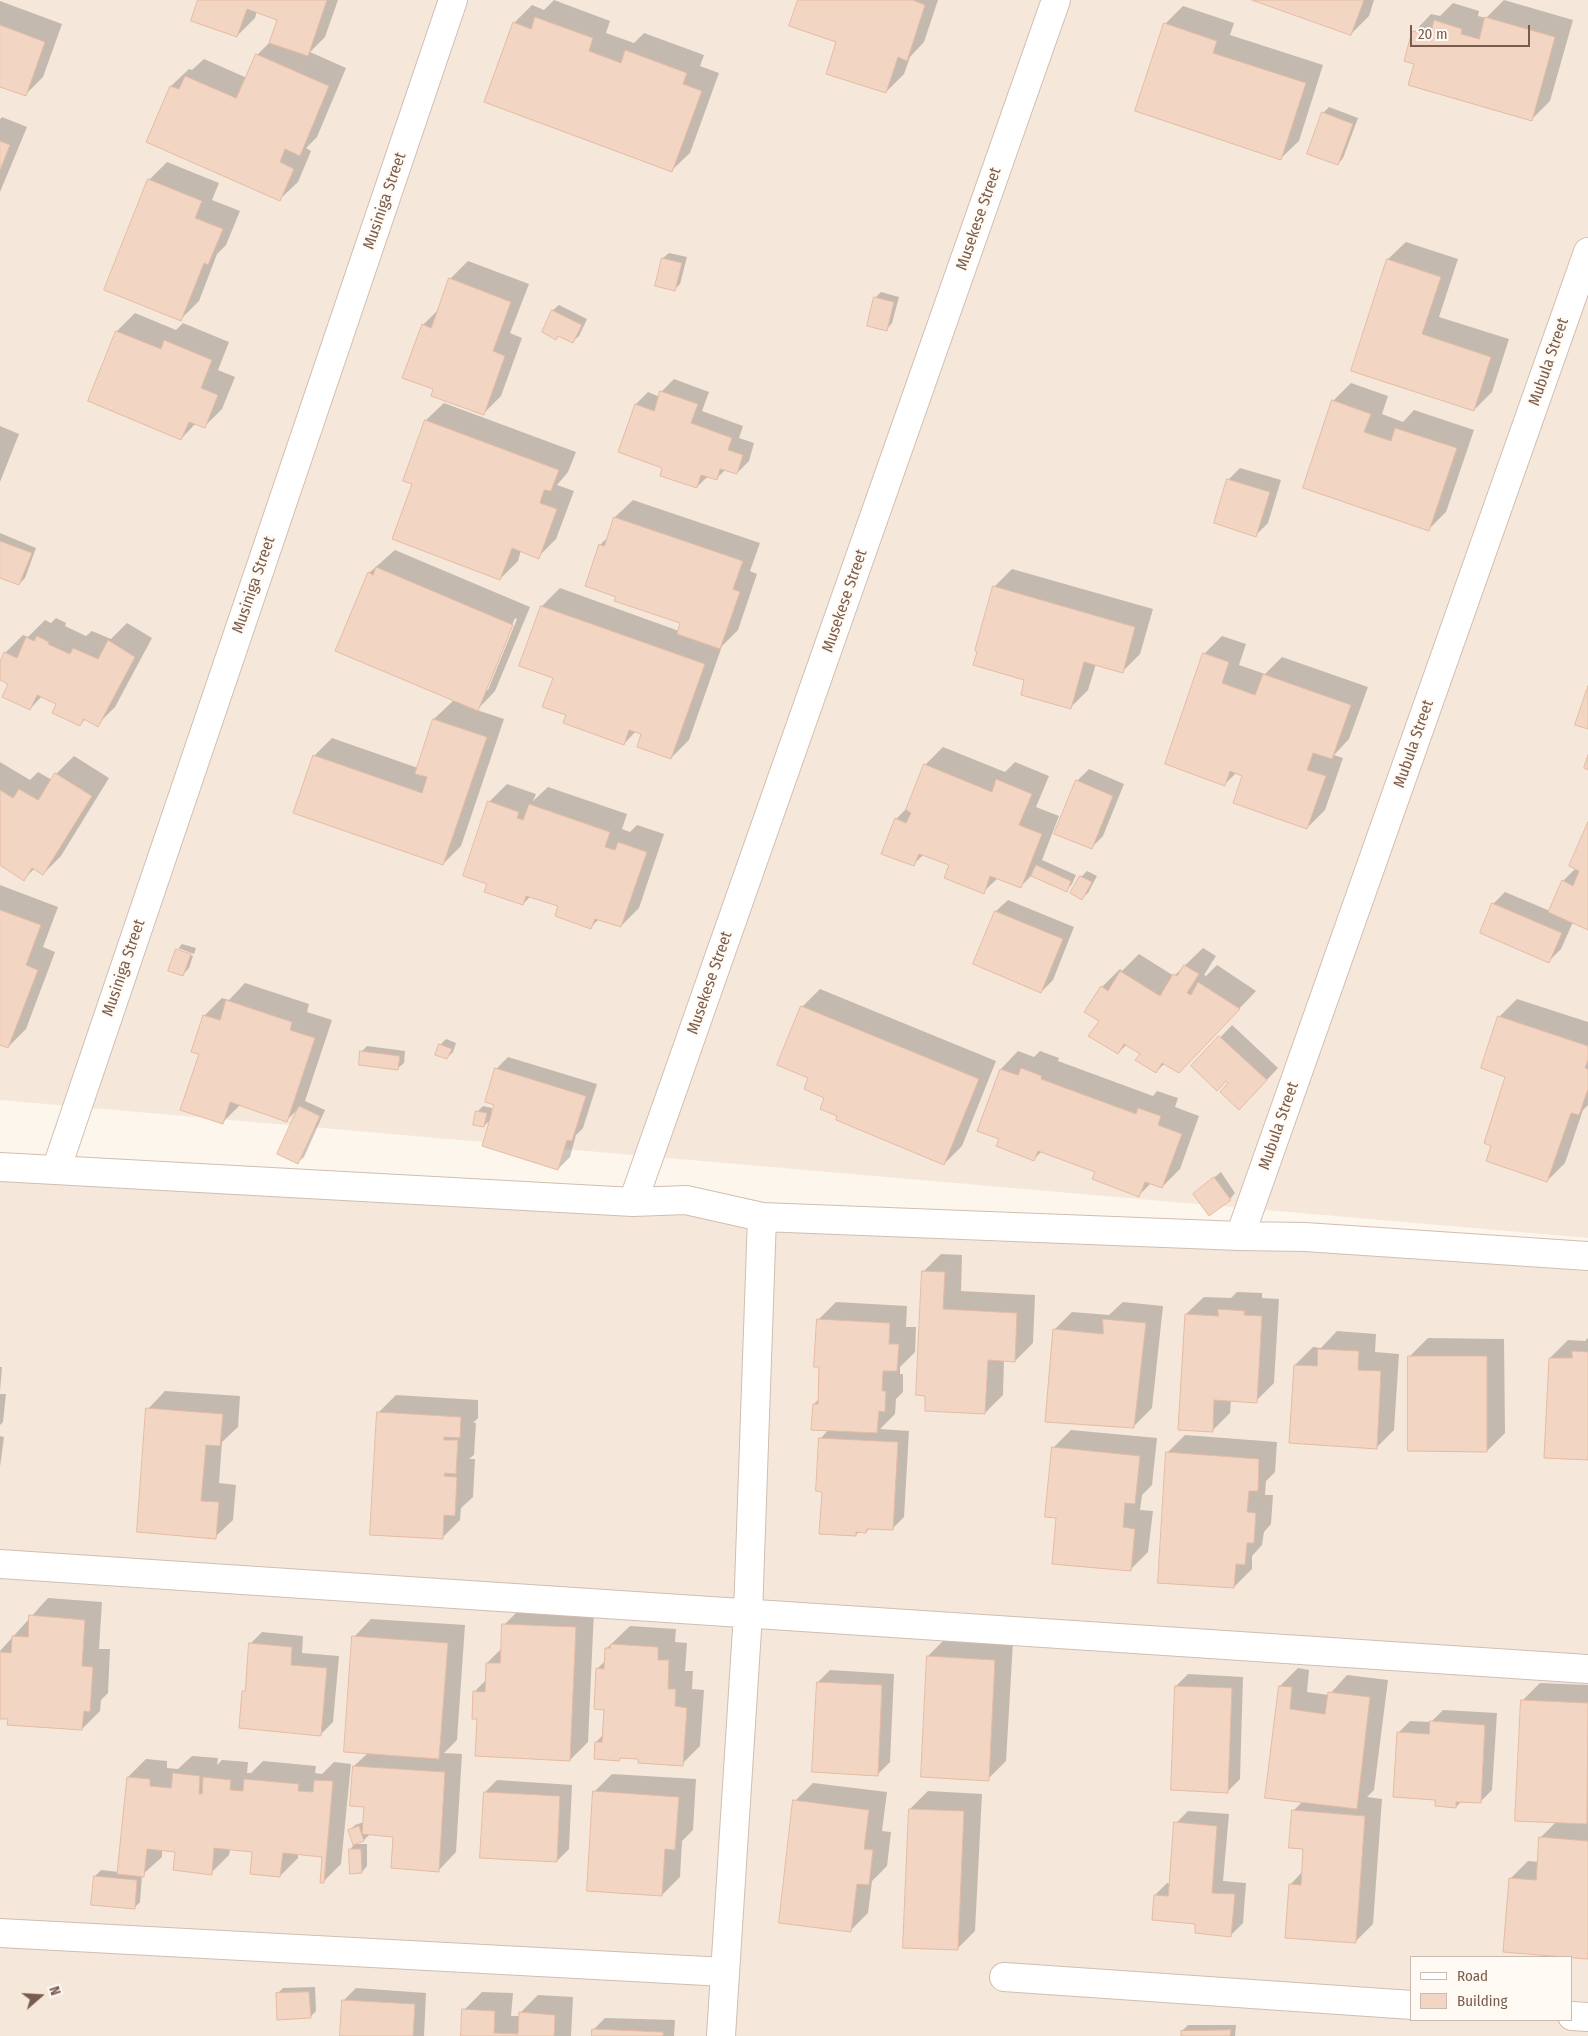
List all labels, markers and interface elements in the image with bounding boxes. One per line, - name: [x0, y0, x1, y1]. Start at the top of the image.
- scale bar: [1413, 15, 1533, 47]
- text: 20 m: [1418, 25, 1448, 43]
- street label: Musiniga Street: [359, 150, 411, 252]
- street label: Musekese Street: [952, 165, 1006, 273]
- street label: Mubula Street: [1525, 316, 1573, 408]
- street label: Musiniga Street: [228, 534, 280, 636]
- street label: Musekese Street: [818, 547, 872, 655]
- street label: Mubula Street: [1390, 698, 1438, 790]
- street label: Musiniga Street: [98, 917, 150, 1019]
- street label: Musekese Street: [683, 929, 737, 1037]
- street label: Mubula Street: [1255, 1080, 1303, 1172]
- legend: [1410, 1956, 1573, 2021]
- text: Road: [1457, 1967, 1488, 1985]
- north arrow: [15, 1971, 65, 2021]
- text: N: [45, 1984, 64, 1998]
- text: Building: [1457, 1992, 1508, 2010]

